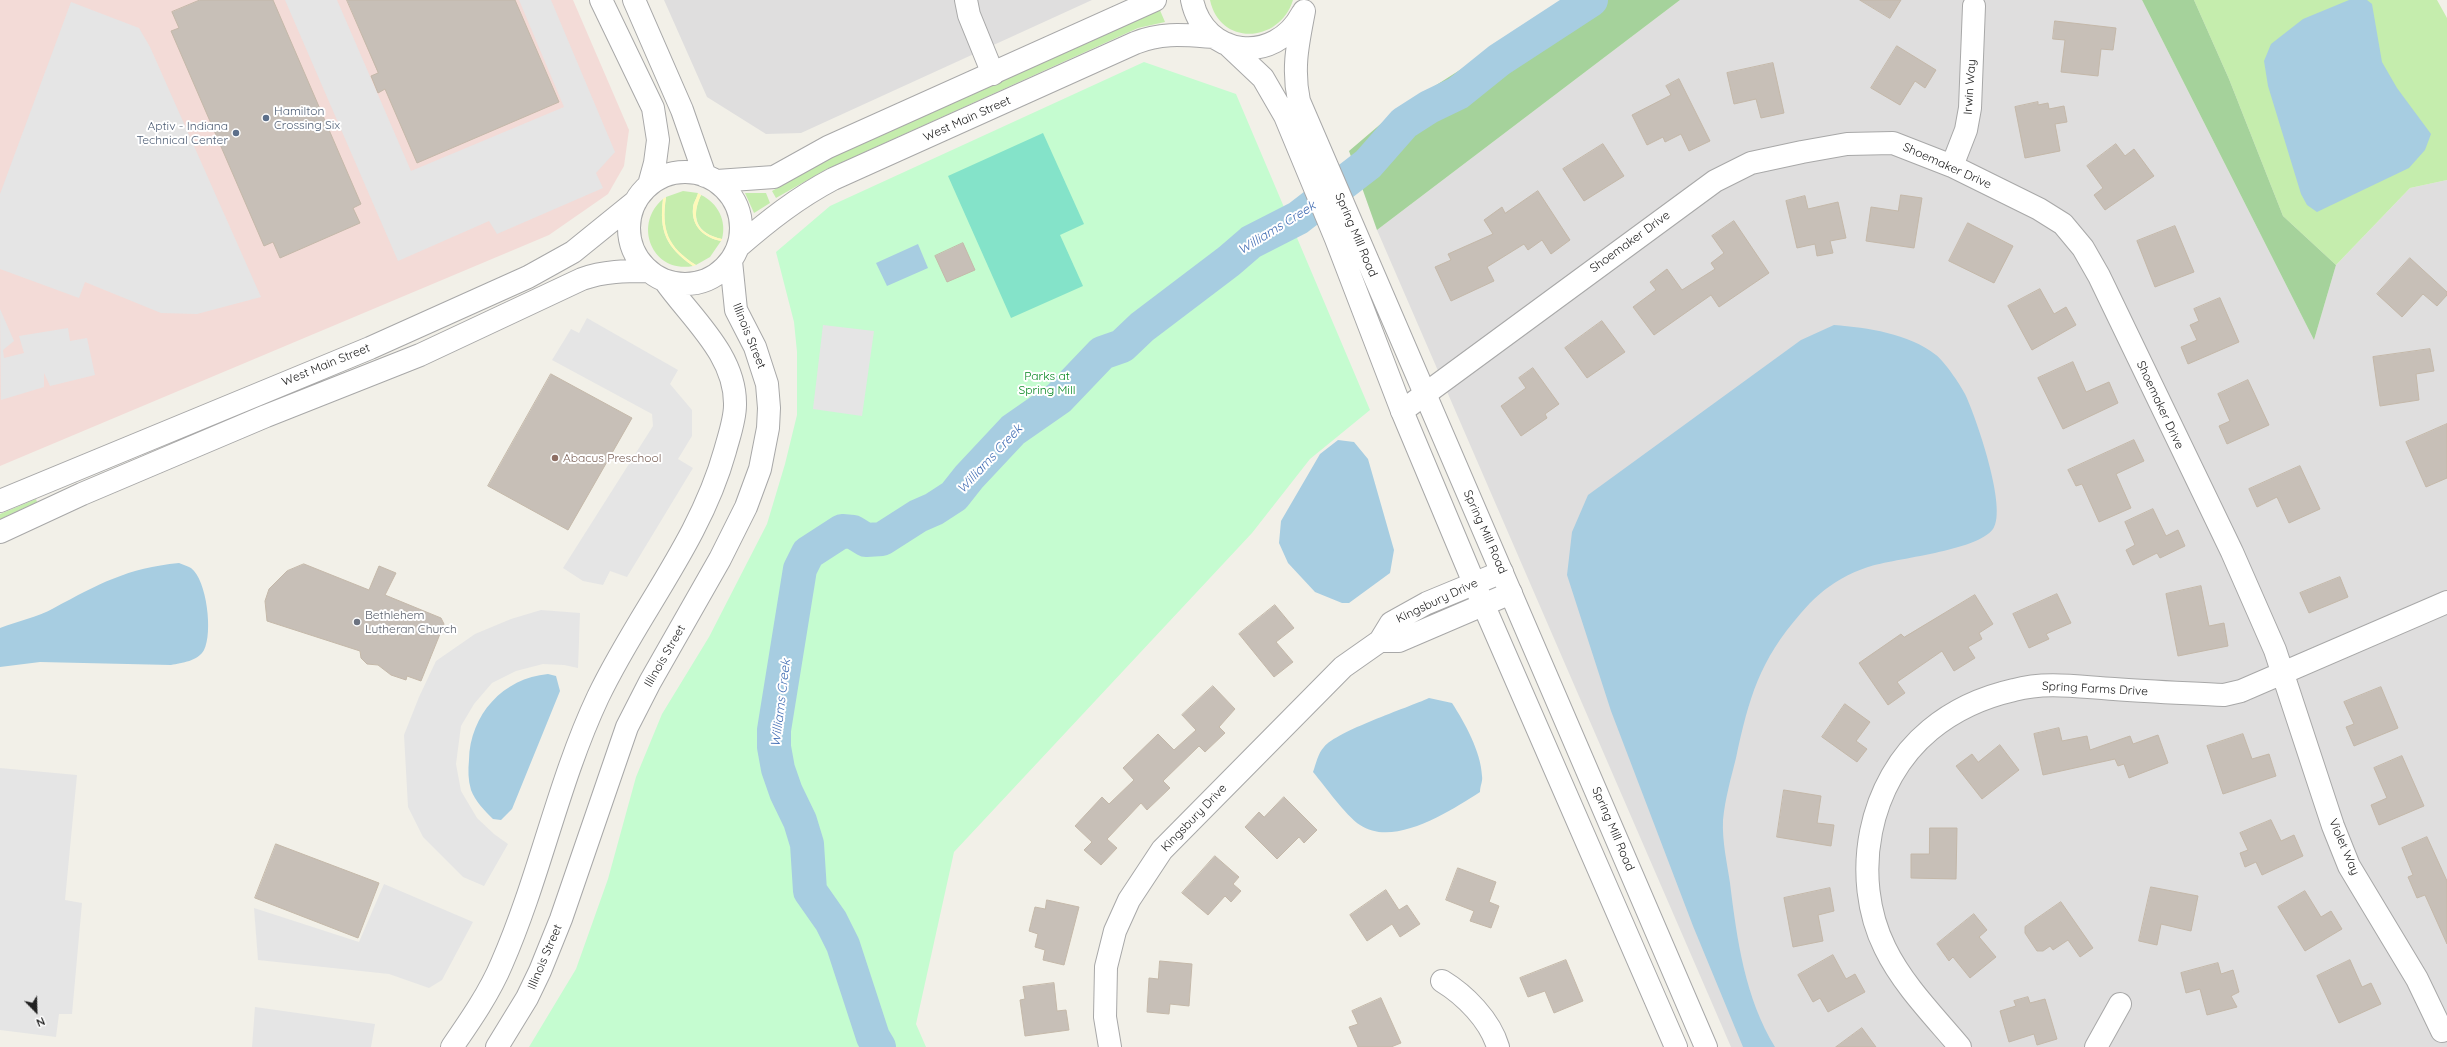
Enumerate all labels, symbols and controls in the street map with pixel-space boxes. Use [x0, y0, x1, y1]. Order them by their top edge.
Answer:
street label: Irwin Way [1961, 59, 1979, 115]
street label: West Main Street [921, 93, 1013, 145]
place label: Hamilton Crossing Six [274, 104, 340, 132]
marker: Hamilton Crossing Six [261, 113, 271, 123]
place label: Aptiv - Indiana Technical Center [136, 119, 228, 147]
marker: Aptiv - Indiana Technical Center [231, 128, 241, 138]
street label: Shoemaker Drive [1900, 140, 1994, 192]
street label: Spring Mill Road [1332, 191, 1380, 279]
water label: Williams Creek [1235, 198, 1319, 258]
street label: Shoemaker Drive [1587, 208, 1673, 276]
street label: Illinois Street [729, 301, 769, 371]
street label: West Main Street [280, 341, 372, 389]
street label: Shoemaker Drive [2133, 359, 2187, 451]
park label: Parks at Spring Mill [1019, 369, 1075, 397]
water label: Williams Creek [954, 421, 1026, 497]
place label: Abacus Preschool [563, 451, 661, 465]
marker: Abacus Preschool [550, 453, 560, 463]
street label: Spring Mill Road [1460, 488, 1510, 576]
street label: Kingsbury Drive [1394, 576, 1480, 626]
place label: Bethlehem Lutheran Church [365, 608, 457, 636]
marker: Bethlehem Lutheran Church [352, 617, 362, 627]
street label: Illinois Street [641, 622, 689, 690]
water label: Williams Creek [768, 658, 794, 748]
street label: Spring Farms Drive [2042, 679, 2148, 699]
street label: Kingsbury Drive [1158, 781, 1230, 855]
street label: Spring Mill Road [1589, 785, 1637, 873]
street label: Violet Way [2326, 817, 2362, 877]
street label: Illinois Street [525, 922, 565, 992]
north arrow [16, 991, 56, 1031]
text: N [34, 1014, 47, 1030]

